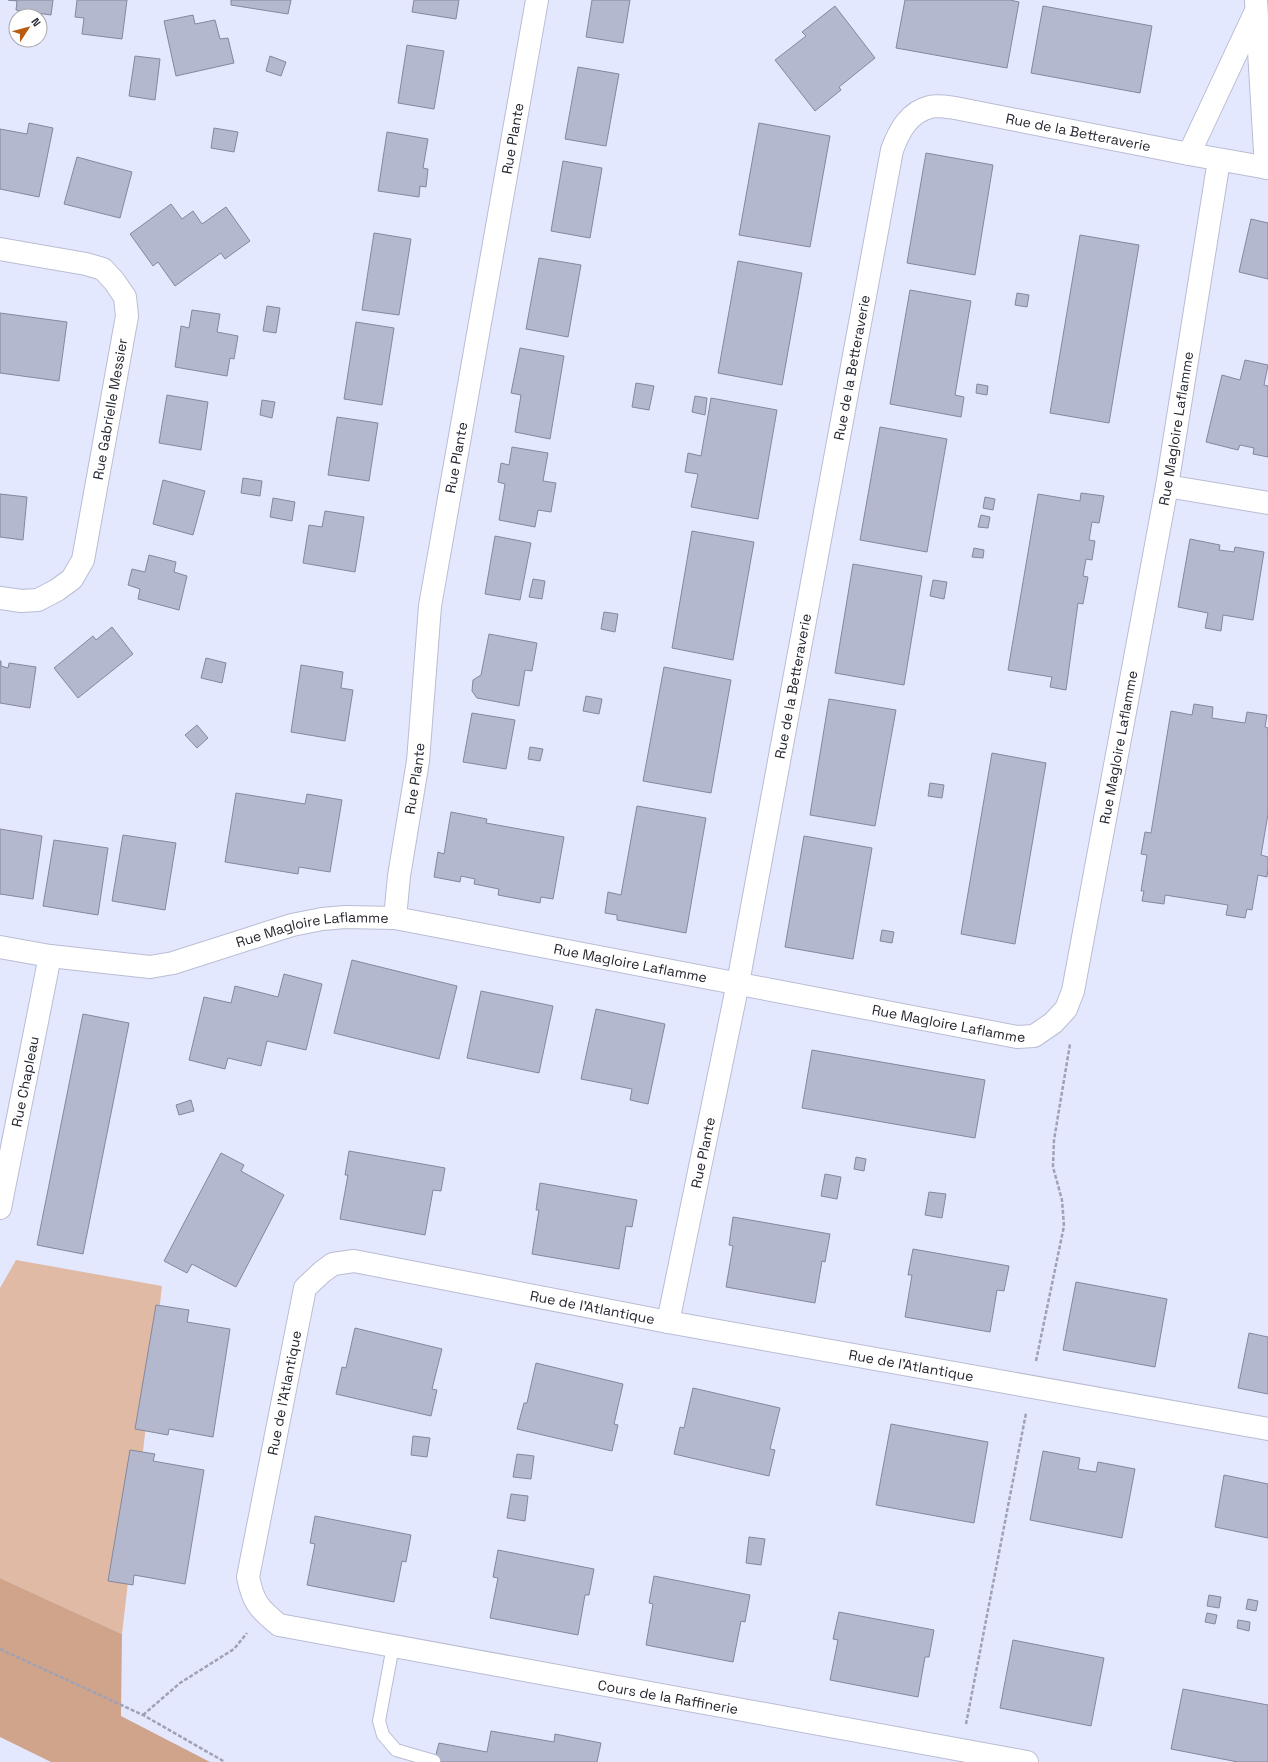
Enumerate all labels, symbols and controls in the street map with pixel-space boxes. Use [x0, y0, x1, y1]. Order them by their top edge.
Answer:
north arrow [8, 8, 48, 48]
text: N [28, 15, 44, 29]
street label: Rue Plante [497, 101, 528, 176]
street label: Rue de la Betteraverie [1004, 109, 1152, 155]
street label: Rue de la Betteraverie [830, 293, 874, 442]
street label: Rue Gabrielle Messier [89, 337, 131, 481]
street label: Rue Magloire Laflamme [1155, 350, 1197, 507]
street label: Rue Plante [441, 420, 471, 495]
street label: Rue de la Betteraverie [771, 612, 815, 760]
street label: Rue Magloire Laflamme [1095, 669, 1141, 826]
street label: Rue Plante [400, 742, 428, 816]
street label: Rue Magloire Laflamme [233, 908, 389, 951]
street label: Rue Magloire Laflamme [552, 940, 709, 987]
street label: Rue Magloire Laflamme [870, 1000, 1026, 1046]
street label: Rue Chapleau [7, 1034, 43, 1128]
street label: Rue Plante [687, 1115, 719, 1190]
street label: Rue de l'Atlantique [529, 1286, 656, 1328]
street label: Rue de l'Atlantique [263, 1329, 305, 1457]
street label: Rue de l'Atlantique [847, 1345, 975, 1385]
street label: Cours de la Raffinerie [596, 1676, 740, 1718]

